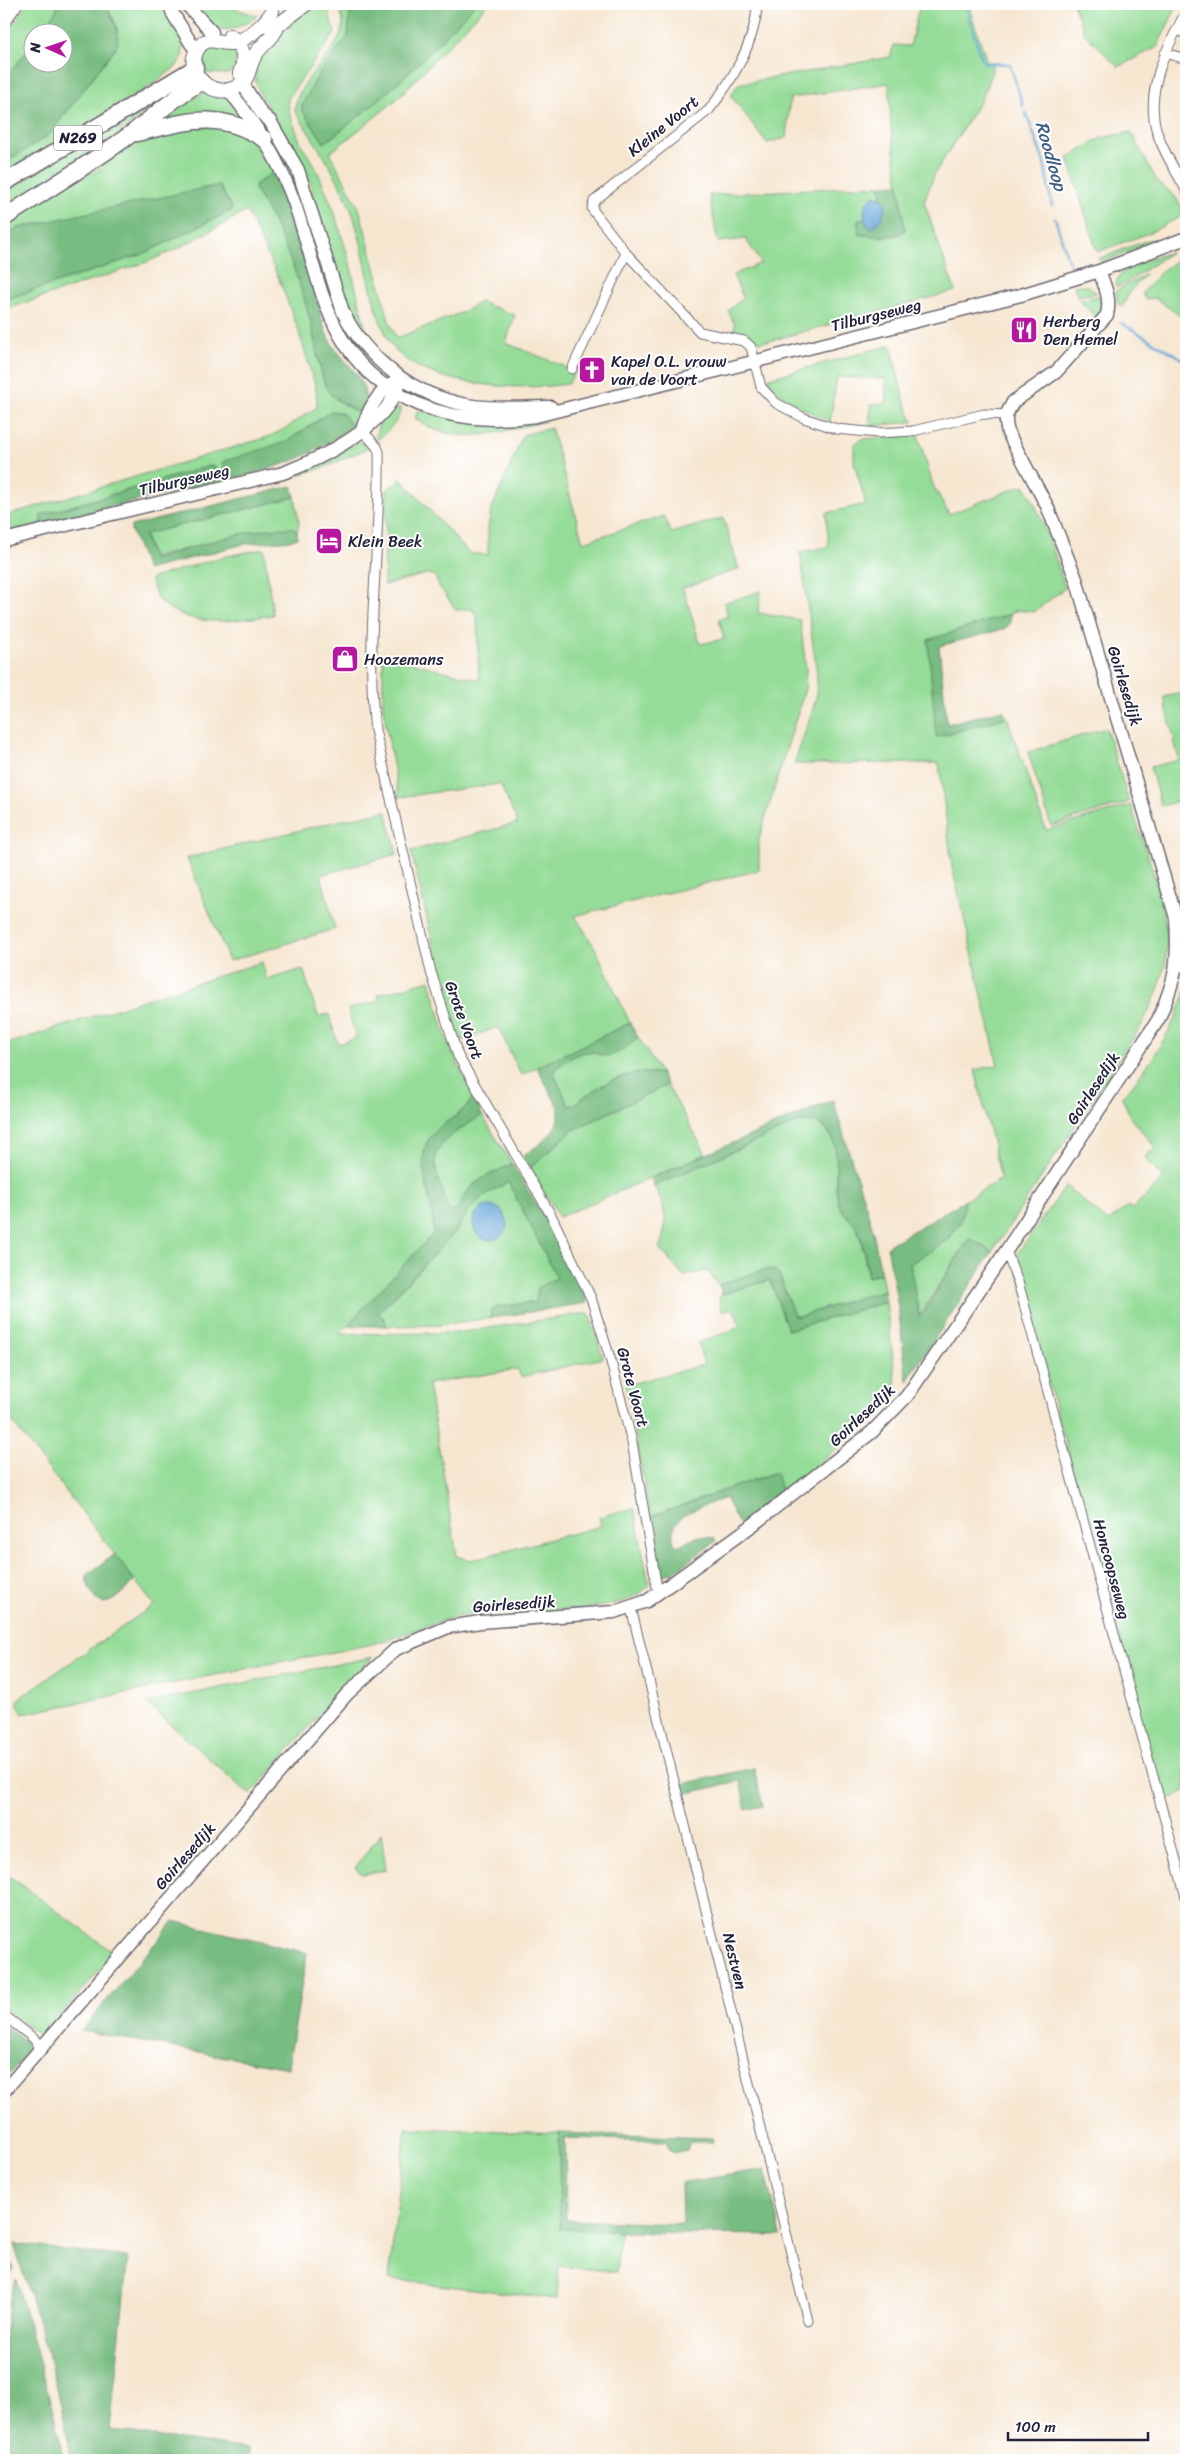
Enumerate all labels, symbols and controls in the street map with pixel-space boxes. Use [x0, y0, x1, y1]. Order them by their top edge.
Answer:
north arrow [22, 22, 72, 72]
text: N [23, 42, 48, 54]
street label: Kleine Voort [621, 88, 705, 164]
water label: Roodloop [1026, 117, 1077, 196]
road number: N269 [54, 126, 102, 150]
street label: Tilburgseweg [828, 290, 924, 340]
place label: Herberg Den Hemel [1043, 307, 1118, 354]
restaurant icon: Herberg Den Hemel [1009, 315, 1039, 345]
place label: Kapel O.L. vrouw van de Voort [611, 347, 727, 394]
church icon: Kapel O.L. vrouw van de Voort [577, 355, 607, 385]
street label: Tilburgseweg [136, 456, 232, 504]
hotel icon: Klein Beek [314, 526, 344, 556]
place label: Klein Beek [348, 527, 422, 556]
street label: Goirlesedijk [1099, 642, 1151, 730]
shop icon: Hoozemans [330, 644, 360, 674]
place label: Hoozemans [364, 645, 444, 674]
street label: Grote Voort [436, 977, 492, 1063]
street label: Goirlesedijk [1058, 1045, 1128, 1131]
street label: Grote Voort [608, 1344, 658, 1430]
street label: Goirlesedijk [822, 1376, 902, 1454]
street label: Honcoopseweg [1085, 1515, 1139, 1623]
street label: Goirlesedijk [472, 1587, 556, 1621]
street label: Goirlesedijk [147, 1815, 223, 1897]
street label: Nestven [714, 1929, 756, 1993]
scale bar [1008, 2409, 1148, 2441]
text: 100 m [1015, 2414, 1056, 2440]

